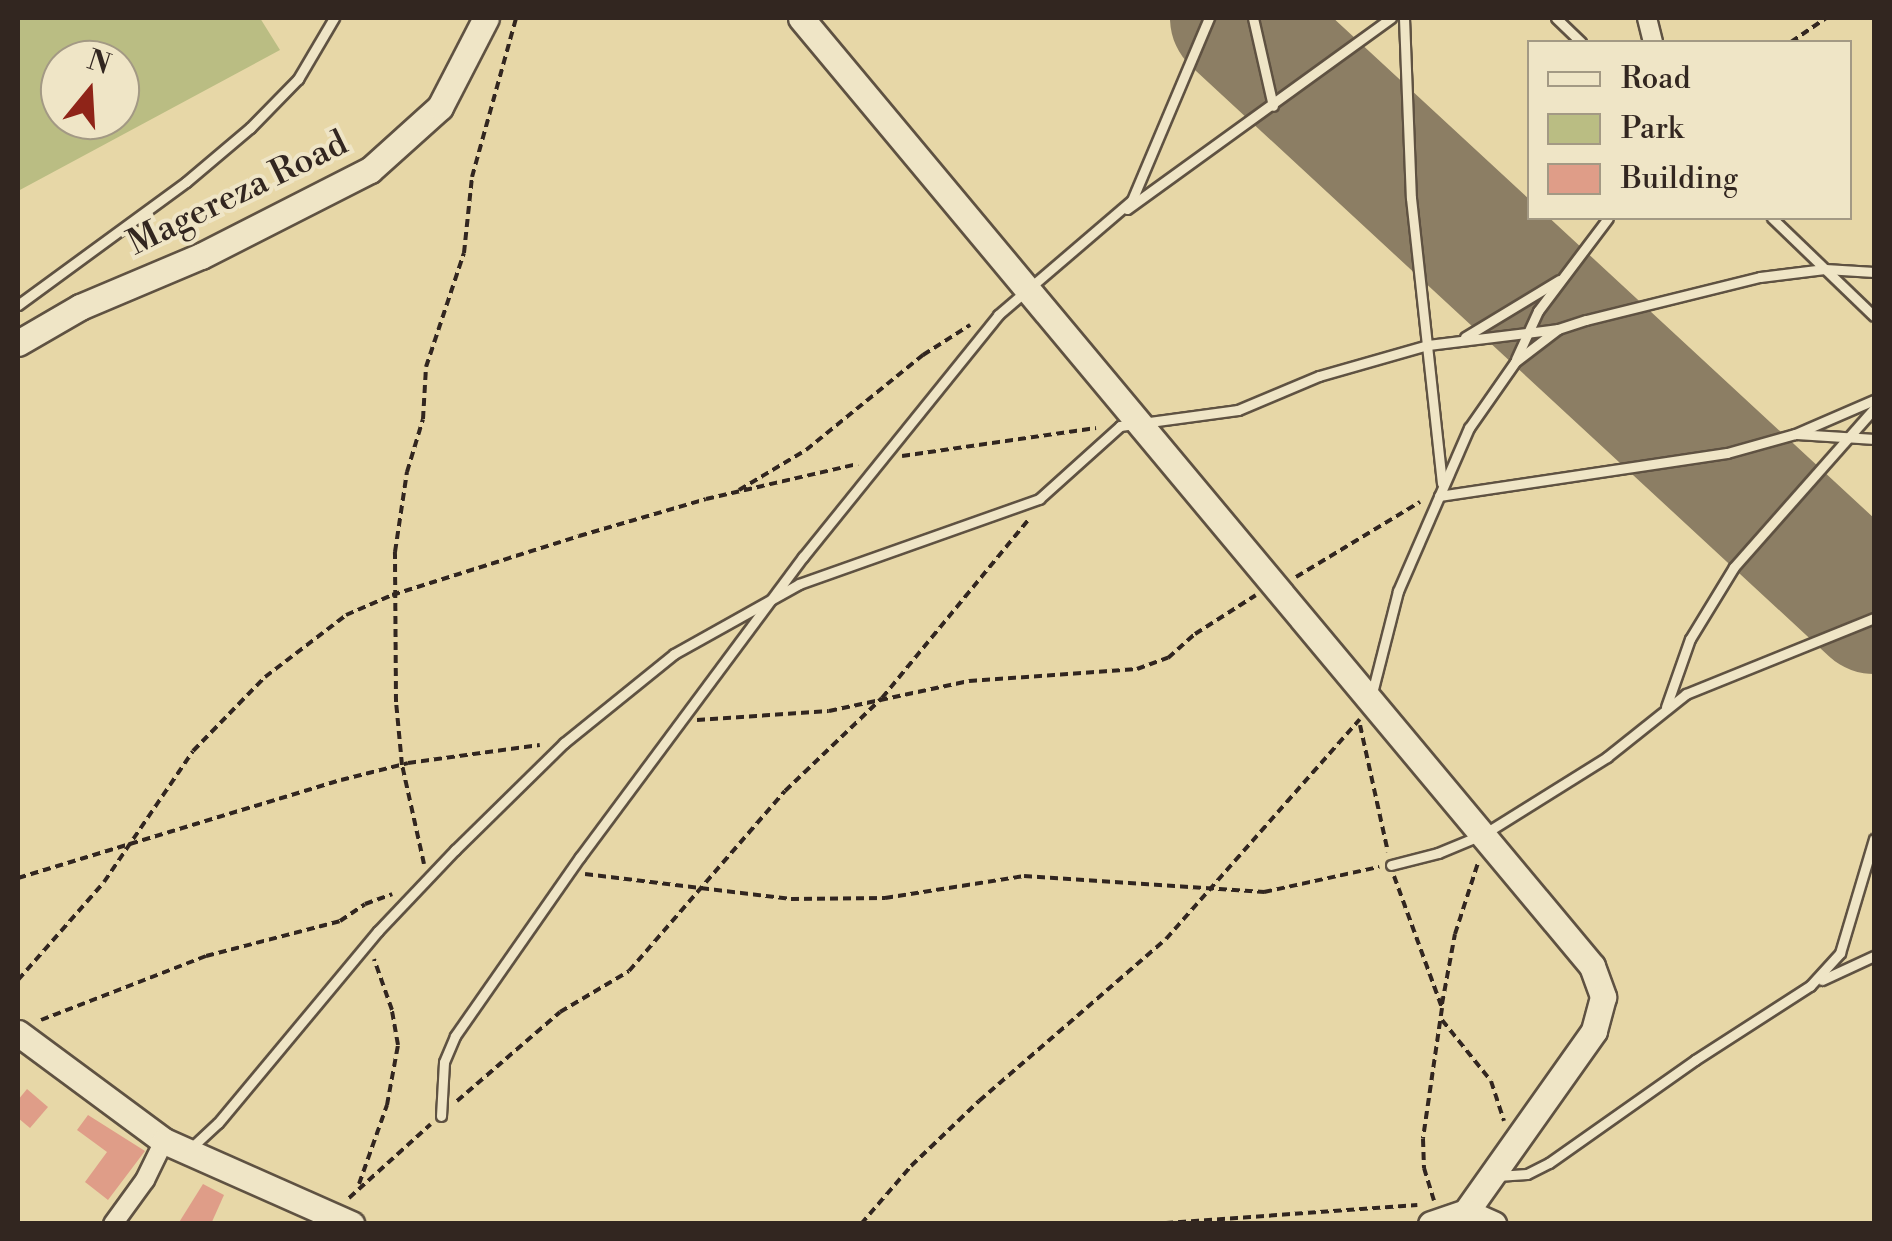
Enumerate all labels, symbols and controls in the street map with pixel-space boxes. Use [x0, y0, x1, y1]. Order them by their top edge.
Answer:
north arrow [40, 40, 140, 140]
legend [1527, 40, 1852, 220]
text: N [83, 43, 115, 83]
text: Road [1621, 60, 1691, 98]
text: Park [1621, 110, 1683, 148]
street label: Magereza Road [121, 123, 355, 265]
text: Building [1621, 160, 1738, 198]

